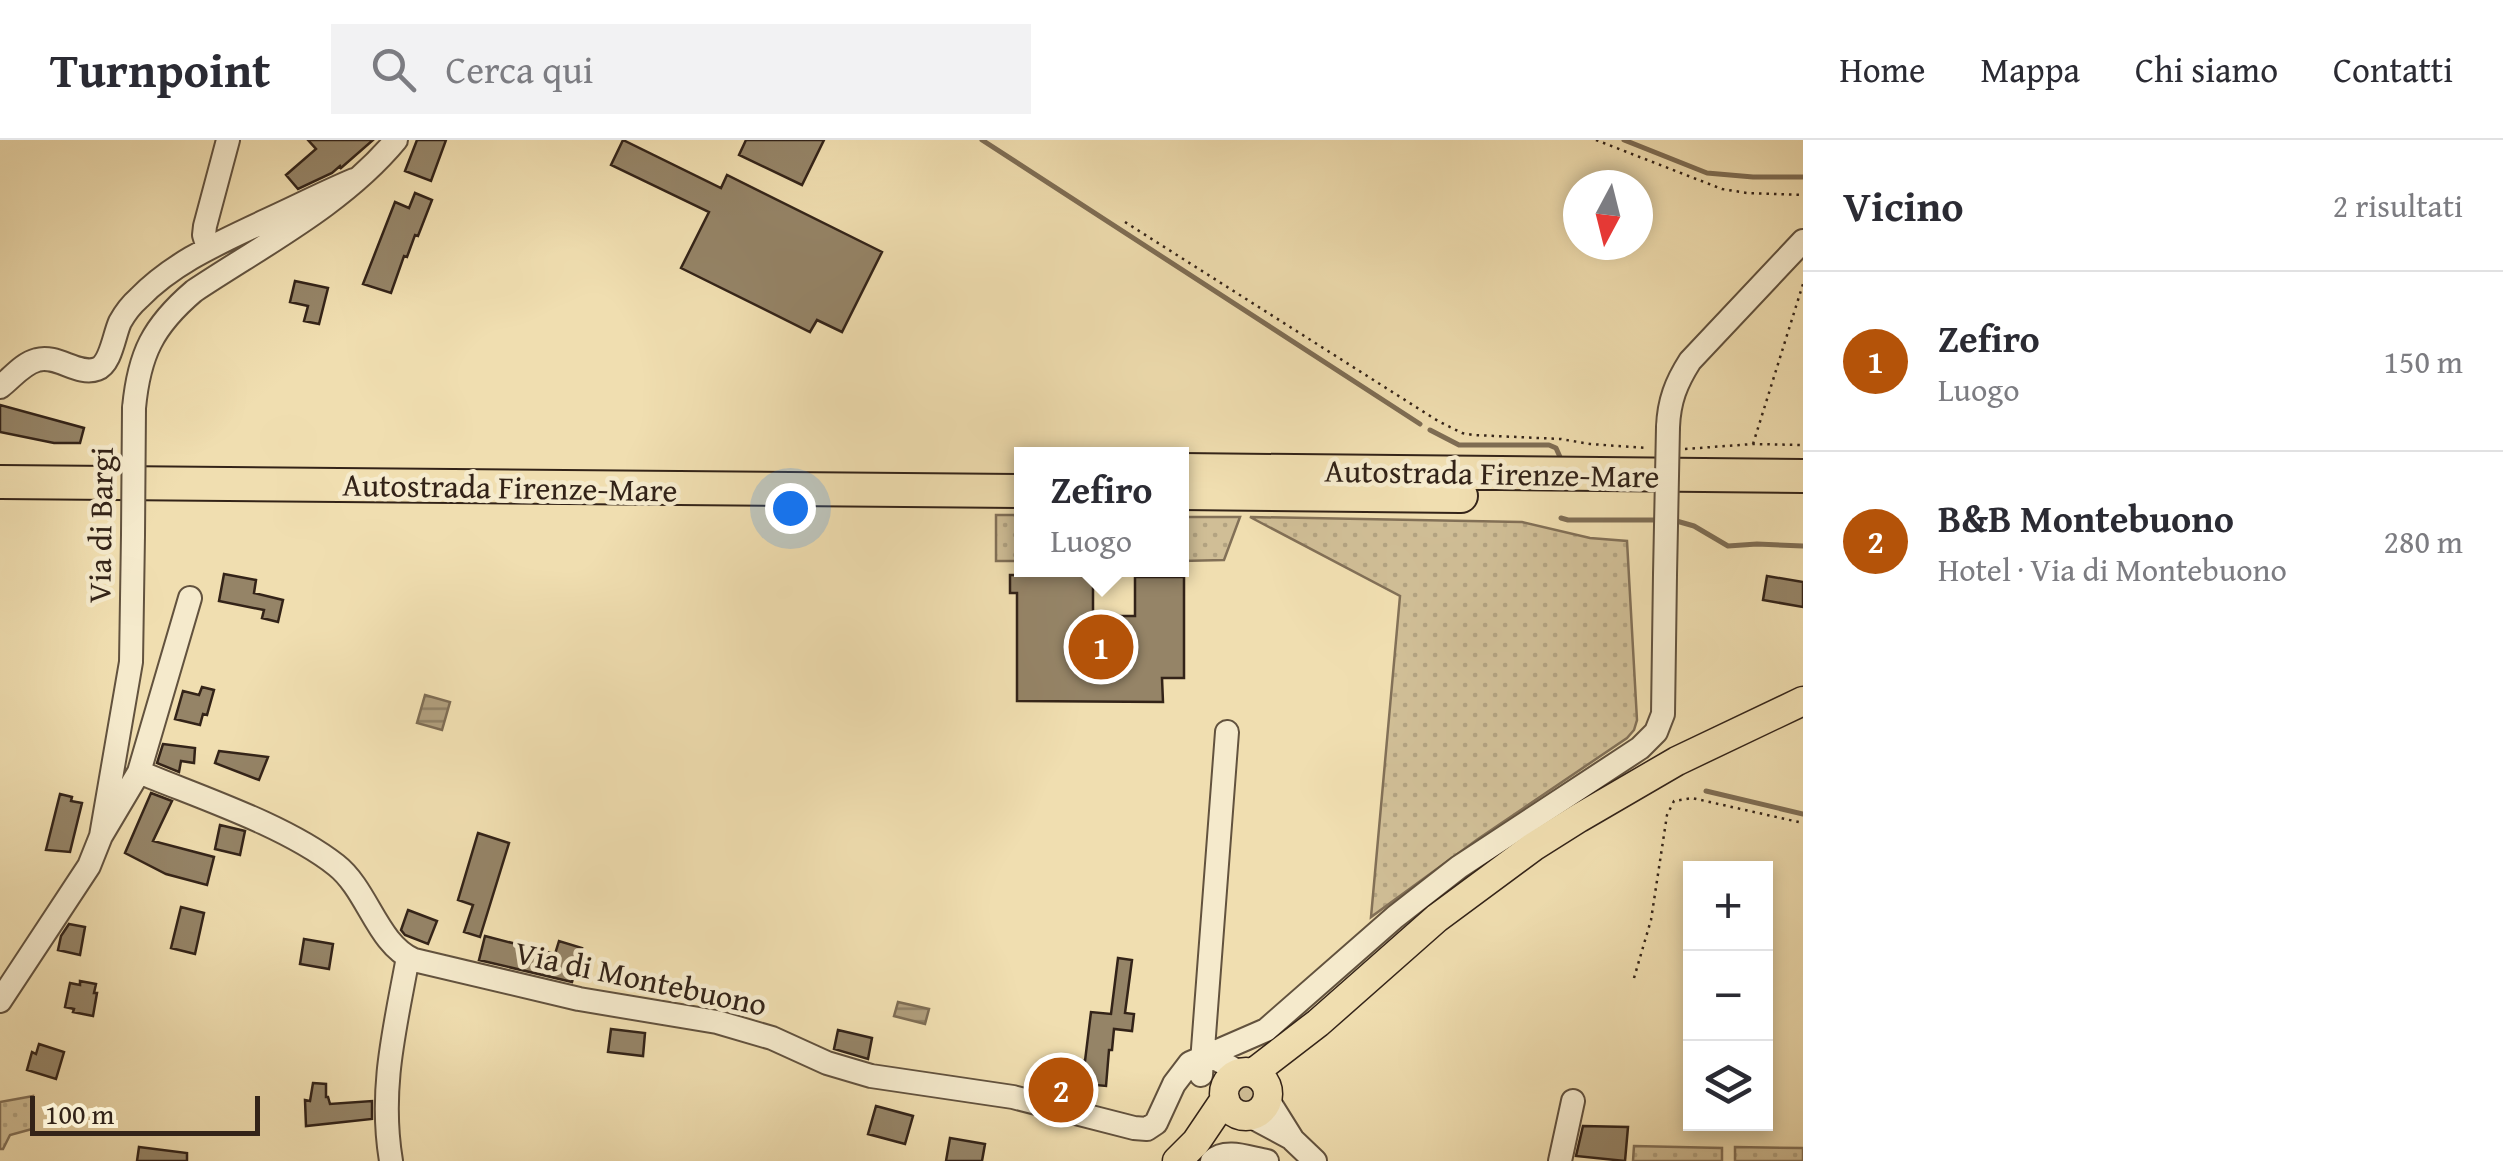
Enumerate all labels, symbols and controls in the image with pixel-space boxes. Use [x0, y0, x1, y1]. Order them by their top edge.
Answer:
search box [331, 24, 1031, 114]
text: Turnpoint [50, 34, 271, 105]
text: Cerca qui [446, 41, 594, 97]
icon: search [366, 42, 421, 97]
text: Home [1839, 44, 1926, 95]
text: Mappa [1981, 44, 2080, 95]
text: Chi siamo [2135, 44, 2278, 95]
text: Contatti [2333, 44, 2453, 95]
north arrow [1563, 170, 1653, 260]
text: Vicino [1843, 175, 1964, 236]
text: 2 risultati [2333, 182, 2463, 229]
text: Zefiro [1938, 310, 2040, 366]
text: 1 [1867, 338, 1884, 385]
text: 150 m [2384, 338, 2463, 385]
text: Luogo [1938, 366, 2019, 413]
street label: Via di Bargi [75, 446, 125, 604]
popup [1014, 447, 1189, 577]
street label: Autostrada Firenze-Mare [1324, 447, 1660, 499]
street label: Autostrada Firenze-Mare [342, 461, 678, 513]
text: Zefiro [1051, 461, 1152, 517]
your location [765, 483, 816, 534]
text: B&B Montebuono [1938, 490, 2234, 546]
text: Luogo [1051, 517, 1132, 564]
text: 2 [1867, 518, 1884, 565]
text: 280 m [2384, 518, 2463, 565]
text: Hotel · Via di Montebuono [1938, 546, 2287, 593]
pin: 1 [1068, 610, 1134, 684]
map controls [1683, 861, 1773, 1131]
button: + [1683, 861, 1773, 951]
street label: Via di Montebuono [511, 928, 771, 1028]
button: − [1683, 951, 1773, 1041]
button: layers [1683, 1041, 1773, 1131]
pin: 2 [1028, 1052, 1094, 1128]
scale bar [30, 1091, 260, 1136]
text: 100 m [45, 1093, 114, 1134]

